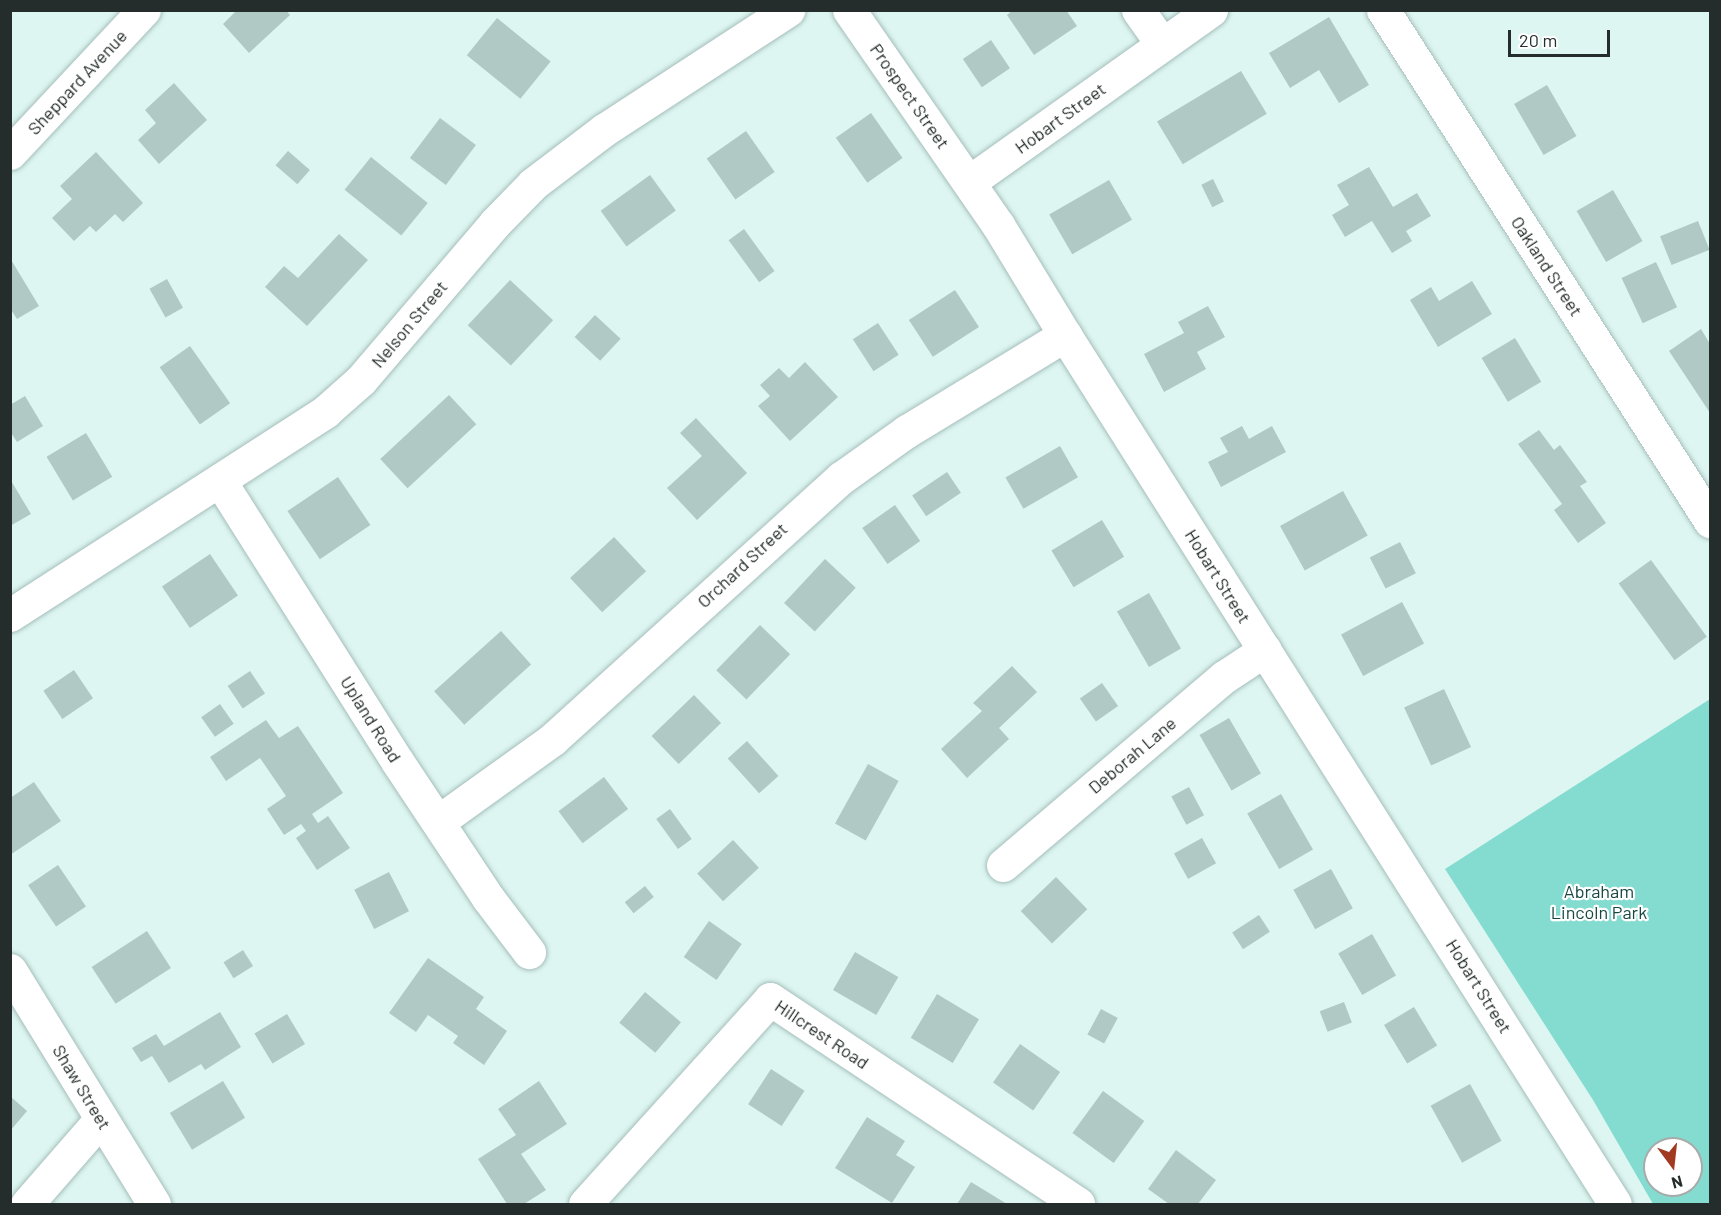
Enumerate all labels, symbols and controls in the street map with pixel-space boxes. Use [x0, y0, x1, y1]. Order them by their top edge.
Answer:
scale bar [1511, 18, 1613, 56]
street label: Sheppard Avenue [23, 25, 131, 139]
text: 20 m [1519, 29, 1557, 51]
street label: Prospect Street [866, 39, 954, 153]
street label: Hobart Street [1010, 78, 1110, 158]
street label: Oakland Street [1507, 212, 1587, 320]
street label: Nelson Street [366, 276, 452, 372]
street label: Orchard Street [693, 518, 791, 612]
street label: Hobart Street [1181, 525, 1255, 627]
street label: Upland Road [336, 672, 406, 766]
street label: Deborah Lane [1084, 712, 1180, 798]
park label: Abraham Lincoln Park [1551, 881, 1647, 924]
street label: Hobart Street [1442, 935, 1516, 1037]
street label: Hillcrest Road [771, 995, 873, 1073]
street label: Shaw Street [48, 1041, 116, 1133]
north arrow [1643, 1137, 1703, 1197]
text: N [1670, 1172, 1685, 1193]

